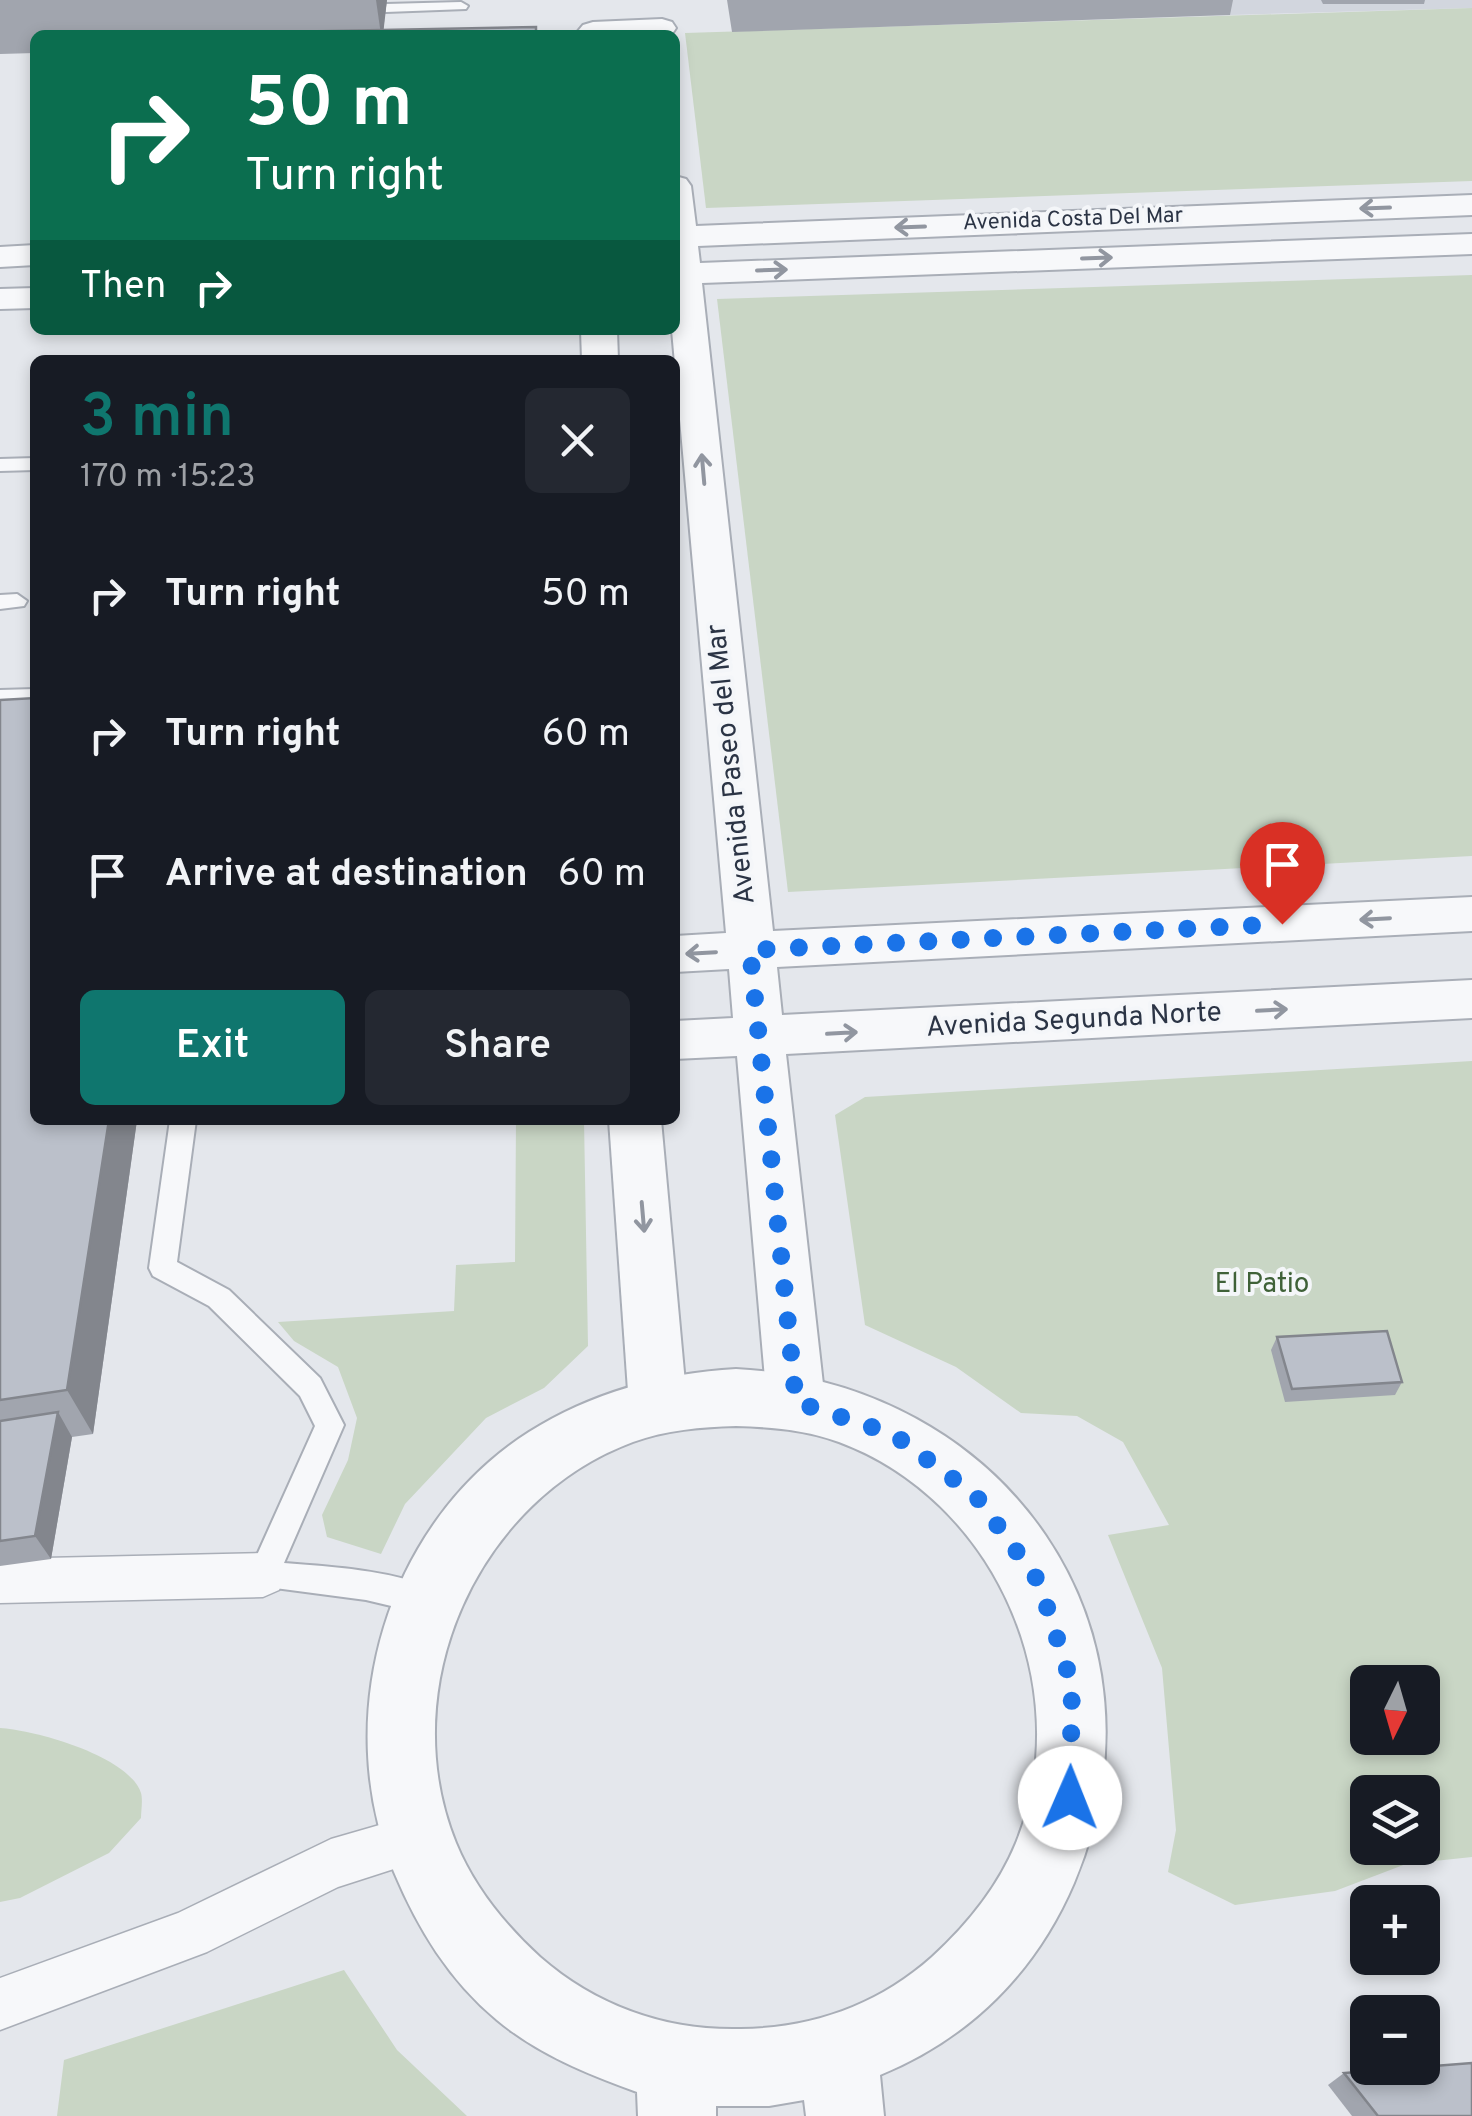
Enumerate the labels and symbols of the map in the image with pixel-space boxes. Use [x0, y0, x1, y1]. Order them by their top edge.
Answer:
one-way arrow [1359, 199, 1391, 218]
street label: Avenida Costa Del Mar [962, 203, 1184, 237]
one-way arrow [894, 218, 926, 237]
one-way arrow [1081, 248, 1113, 267]
one-way arrow [756, 261, 788, 280]
one-way arrow [694, 454, 713, 486]
street label: Avenida Paseo del Mar [699, 622, 765, 906]
pin [1240, 822, 1325, 925]
one-way arrow [1359, 910, 1391, 929]
one-way arrow [685, 944, 717, 963]
street label: Avenida Segunda Norte [925, 995, 1223, 1047]
one-way arrow [1255, 1000, 1287, 1019]
one-way arrow [826, 1023, 858, 1042]
one-way arrow [634, 1201, 653, 1233]
park label: El Patio [1215, 1267, 1309, 1303]
north arrow [1350, 1665, 1440, 1755]
position arrow [1018, 1746, 1122, 1850]

